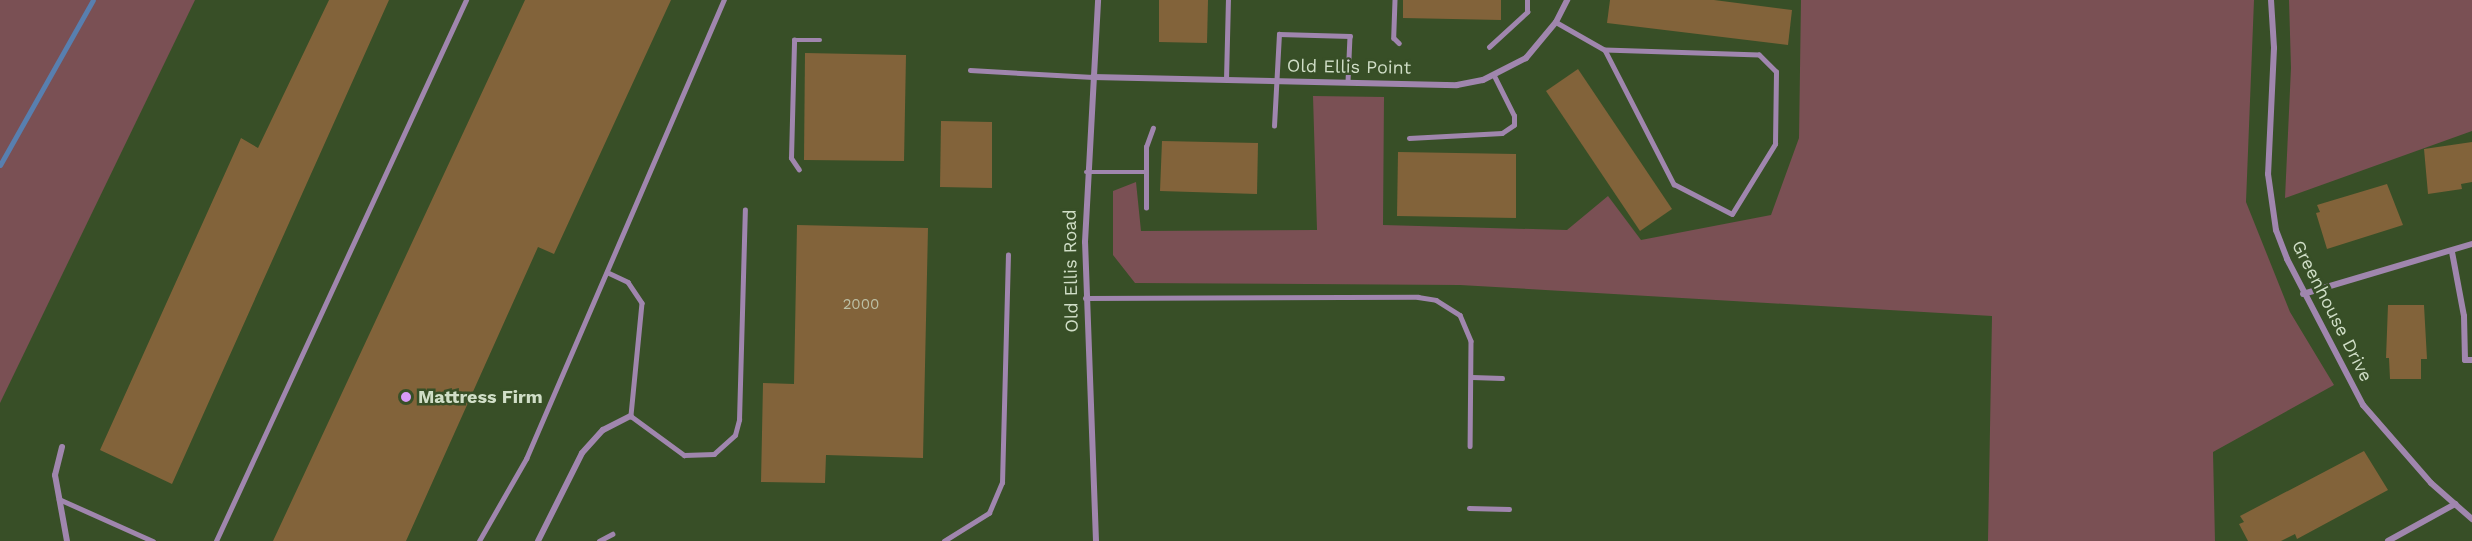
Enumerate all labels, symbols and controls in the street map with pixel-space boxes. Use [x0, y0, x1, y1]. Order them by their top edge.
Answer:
street label: Old Ellis Point [1287, 55, 1411, 79]
street label: Old Ellis Road [1059, 209, 1083, 333]
street label: Greenhouse Drive [2287, 237, 2377, 385]
house number: 2000 [843, 296, 879, 314]
place label: Mattress Firm [418, 386, 543, 408]
marker: Mattress Firm [399, 390, 413, 404]

